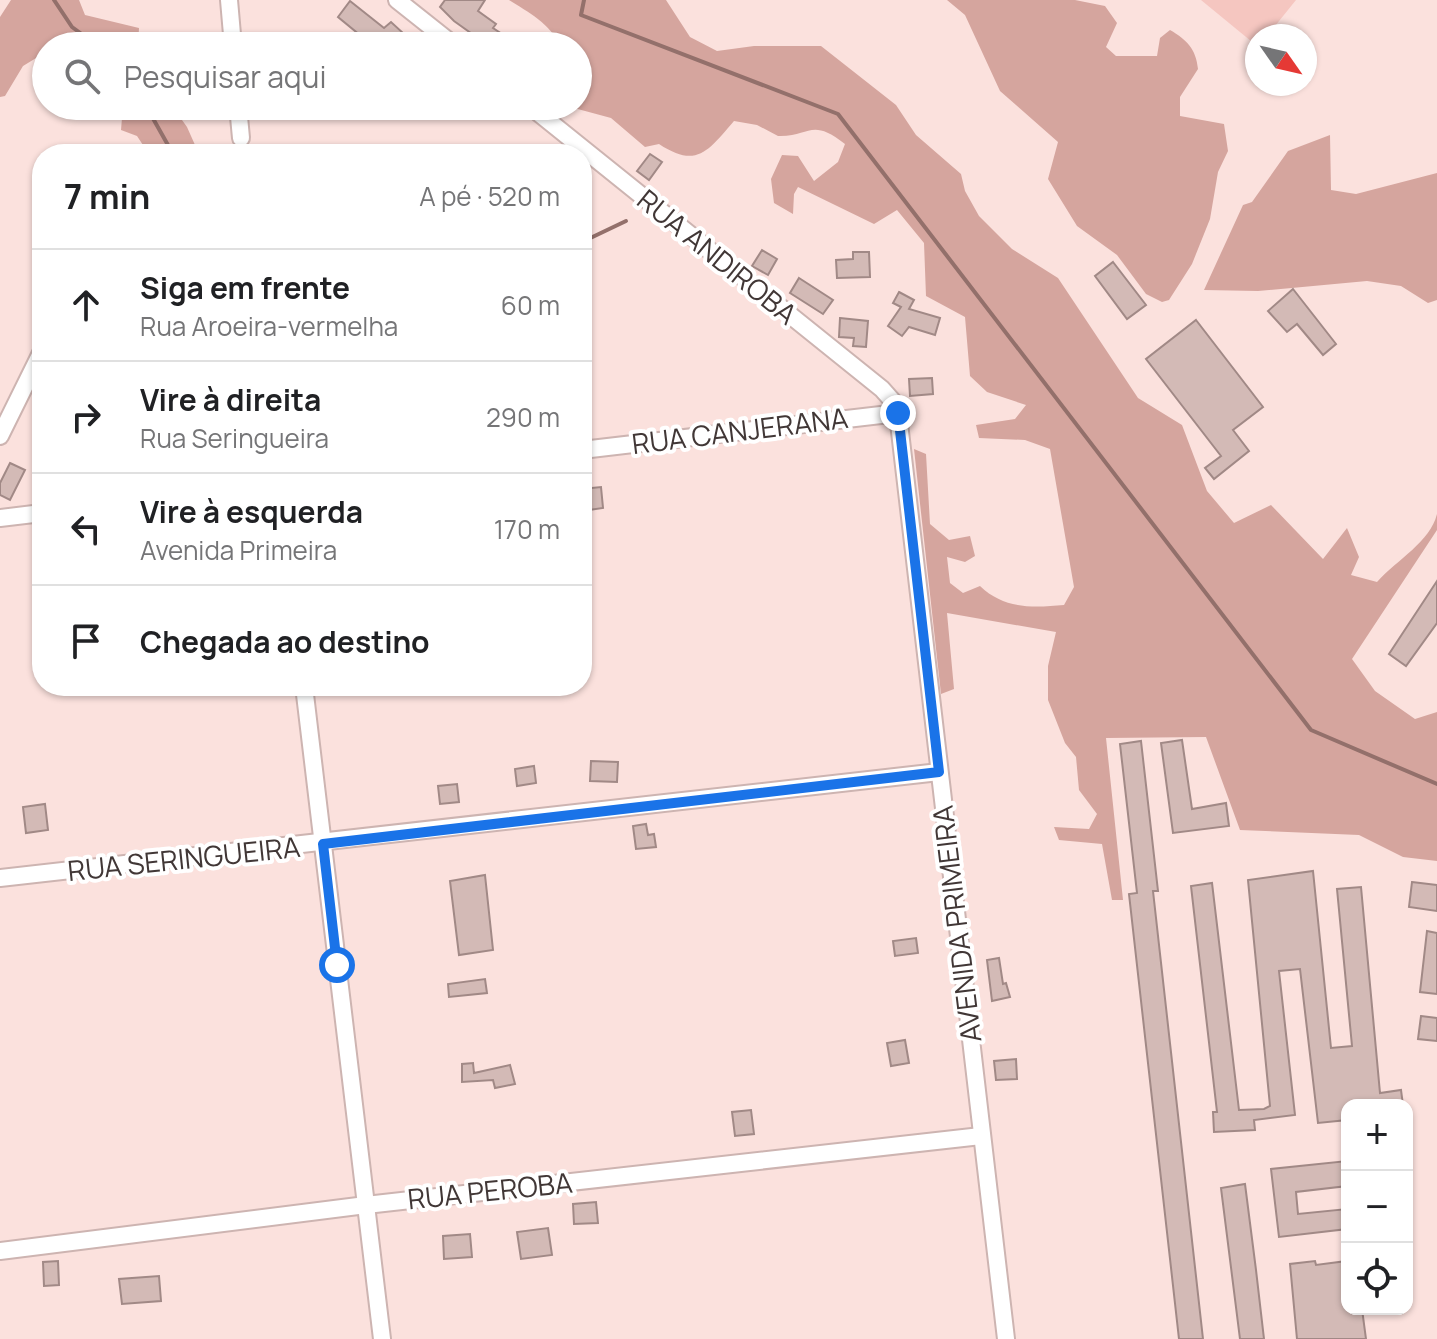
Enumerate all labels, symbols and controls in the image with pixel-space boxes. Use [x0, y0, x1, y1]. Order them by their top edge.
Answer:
north arrow [1245, 24, 1317, 96]
search box [32, 32, 592, 120]
icon: search [60, 54, 104, 98]
text: Pesquisar aqui [124, 56, 326, 97]
text: 7 min [64, 173, 150, 219]
text: A pé · 520 m [419, 178, 560, 214]
street label: RUA ANDIROBA [630, 180, 806, 332]
text: Siga em frente [140, 267, 350, 308]
icon: ahead [64, 283, 108, 327]
text: 60 m [501, 287, 560, 323]
text: Rua Aroeira-vermelha [140, 308, 398, 344]
text: Vire à direita [140, 379, 321, 420]
icon: right [64, 395, 108, 439]
route end [880, 395, 916, 431]
street label: RUA CANJERANA [630, 398, 850, 462]
text: 290 m [486, 399, 560, 435]
text: Rua Seringueira [140, 420, 329, 456]
text: Vire à esquerda [140, 491, 363, 532]
icon: left [64, 507, 108, 551]
text: 170 m [494, 511, 560, 547]
text: Avenida Primeira [140, 532, 337, 568]
icon: arrive [64, 619, 108, 663]
text: Chegada ao destino [140, 621, 430, 662]
street label: AVENIDA PRIMEIRA [923, 803, 989, 1045]
street label: RUA SERINGUEIRA [66, 827, 302, 889]
route start [319, 947, 355, 983]
map controls [1341, 1099, 1413, 1315]
button: + [1341, 1099, 1413, 1171]
street label: RUA PEROBA [406, 1162, 574, 1218]
button: − [1341, 1171, 1413, 1243]
button: locate [1341, 1243, 1413, 1315]

